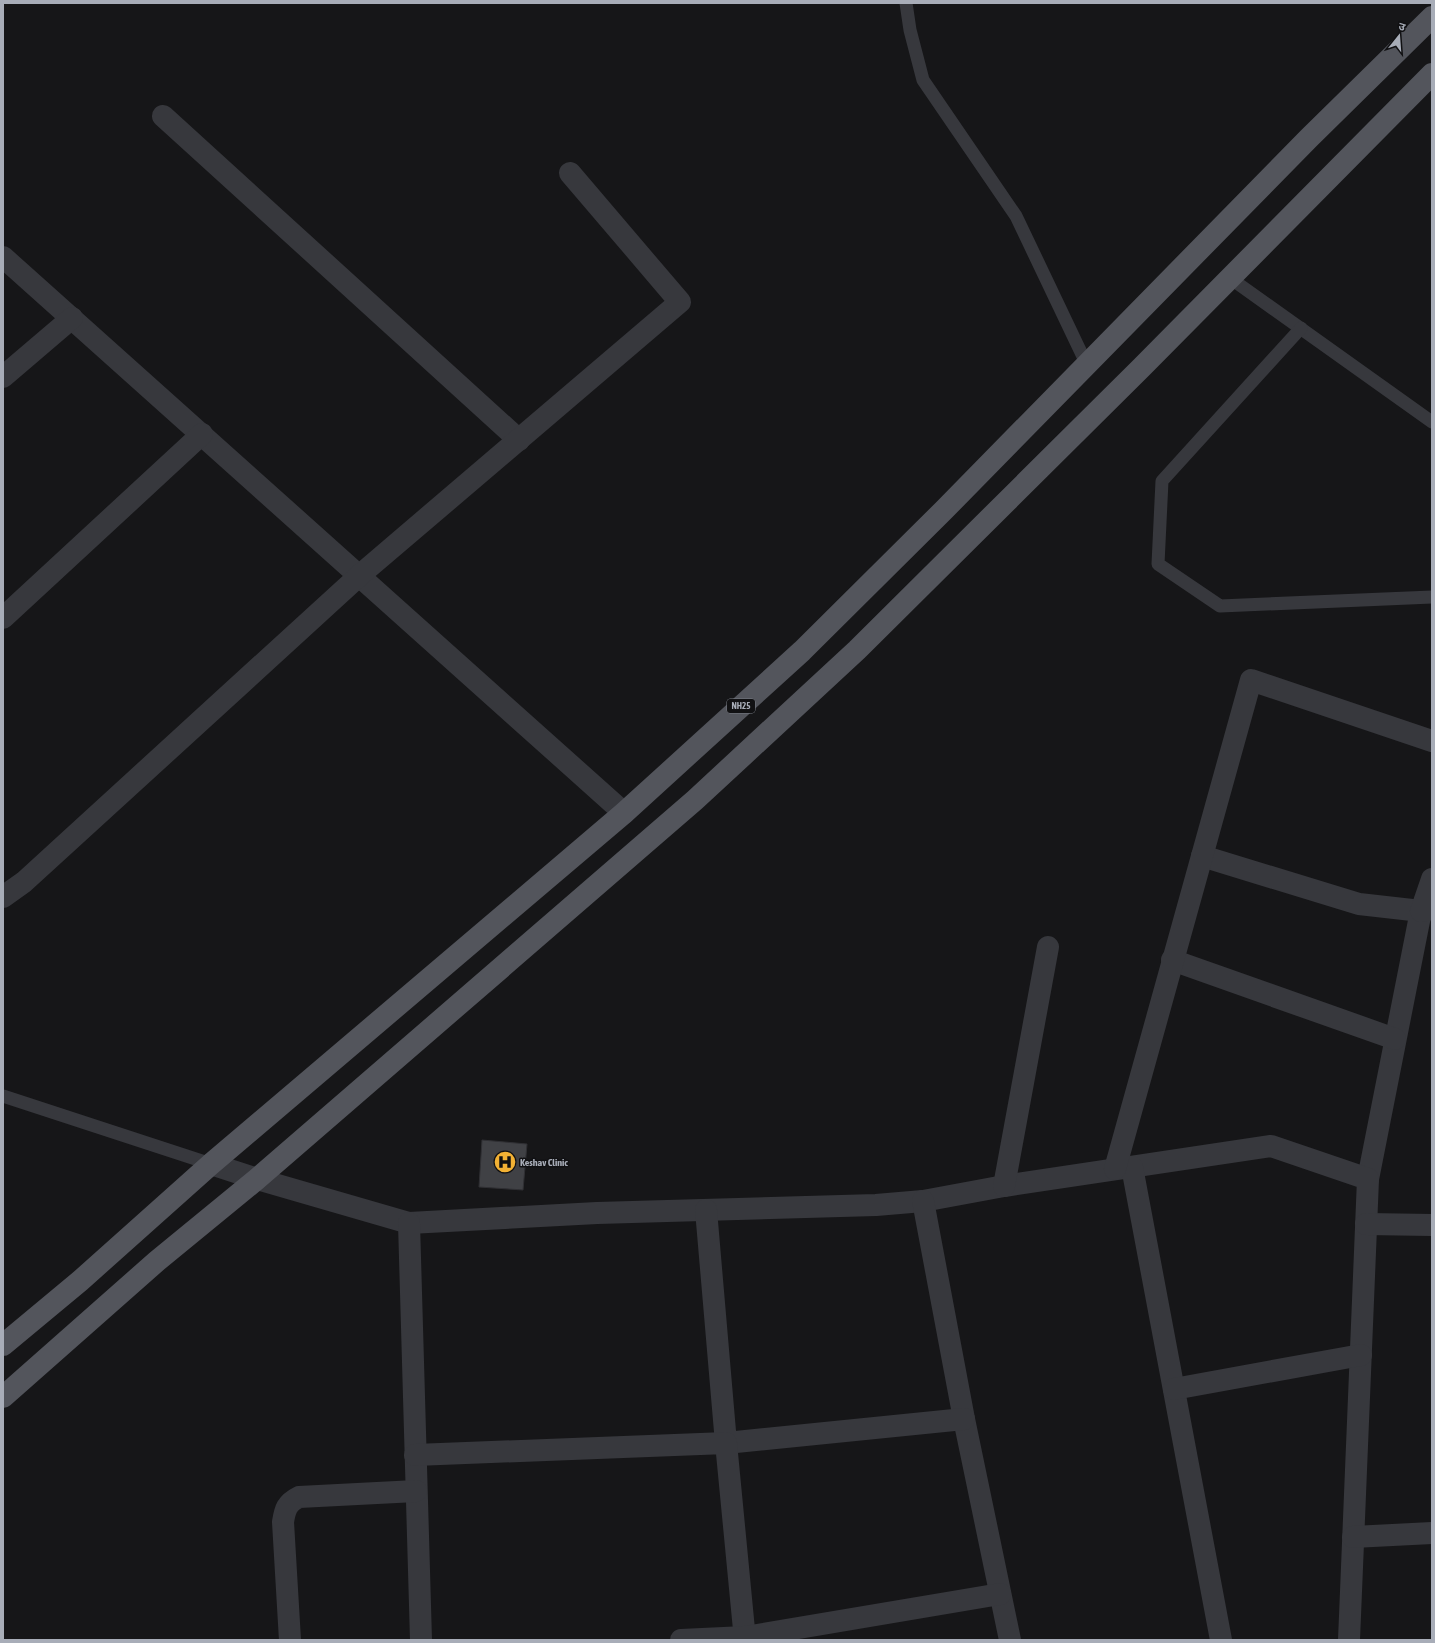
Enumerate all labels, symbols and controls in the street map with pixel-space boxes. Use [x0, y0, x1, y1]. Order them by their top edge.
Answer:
north arrow [1379, 16, 1419, 56]
text: उ [1397, 20, 1407, 33]
road number: NH25 [727, 699, 755, 713]
hospital icon: Keshav Clinic [492, 1149, 518, 1175]
place label: Keshav Clinic [520, 1157, 568, 1168]

